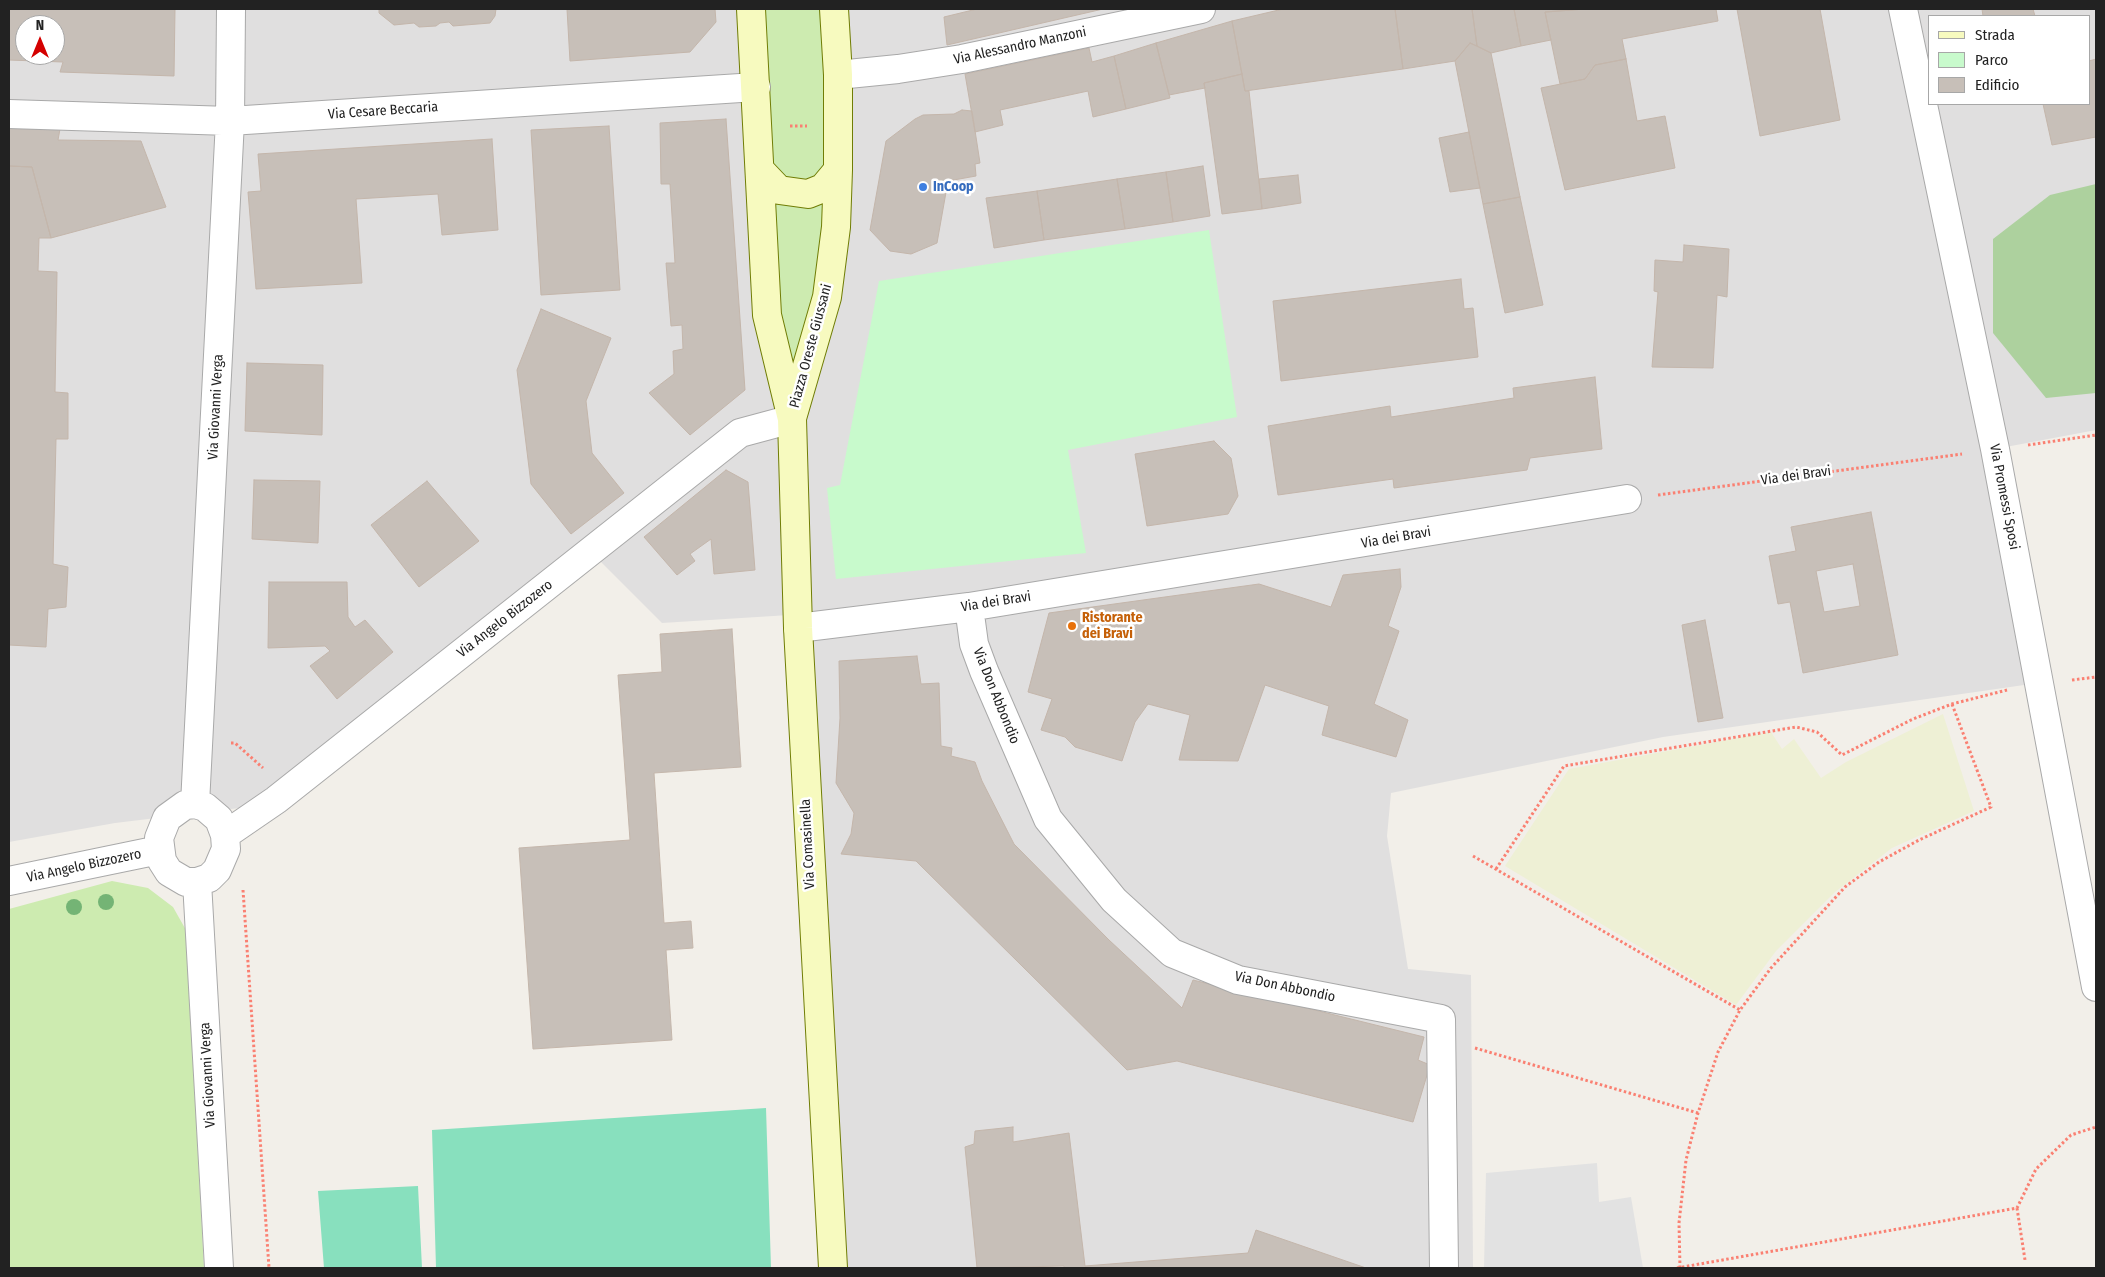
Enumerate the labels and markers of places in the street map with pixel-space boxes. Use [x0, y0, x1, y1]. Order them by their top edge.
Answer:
place label: InCoop [933, 179, 974, 195]
marker: InCoop [917, 181, 929, 193]
place label: Ristorante dei Bravi [1082, 610, 1143, 642]
marker: Ristorante dei Bravi [1066, 620, 1078, 632]

